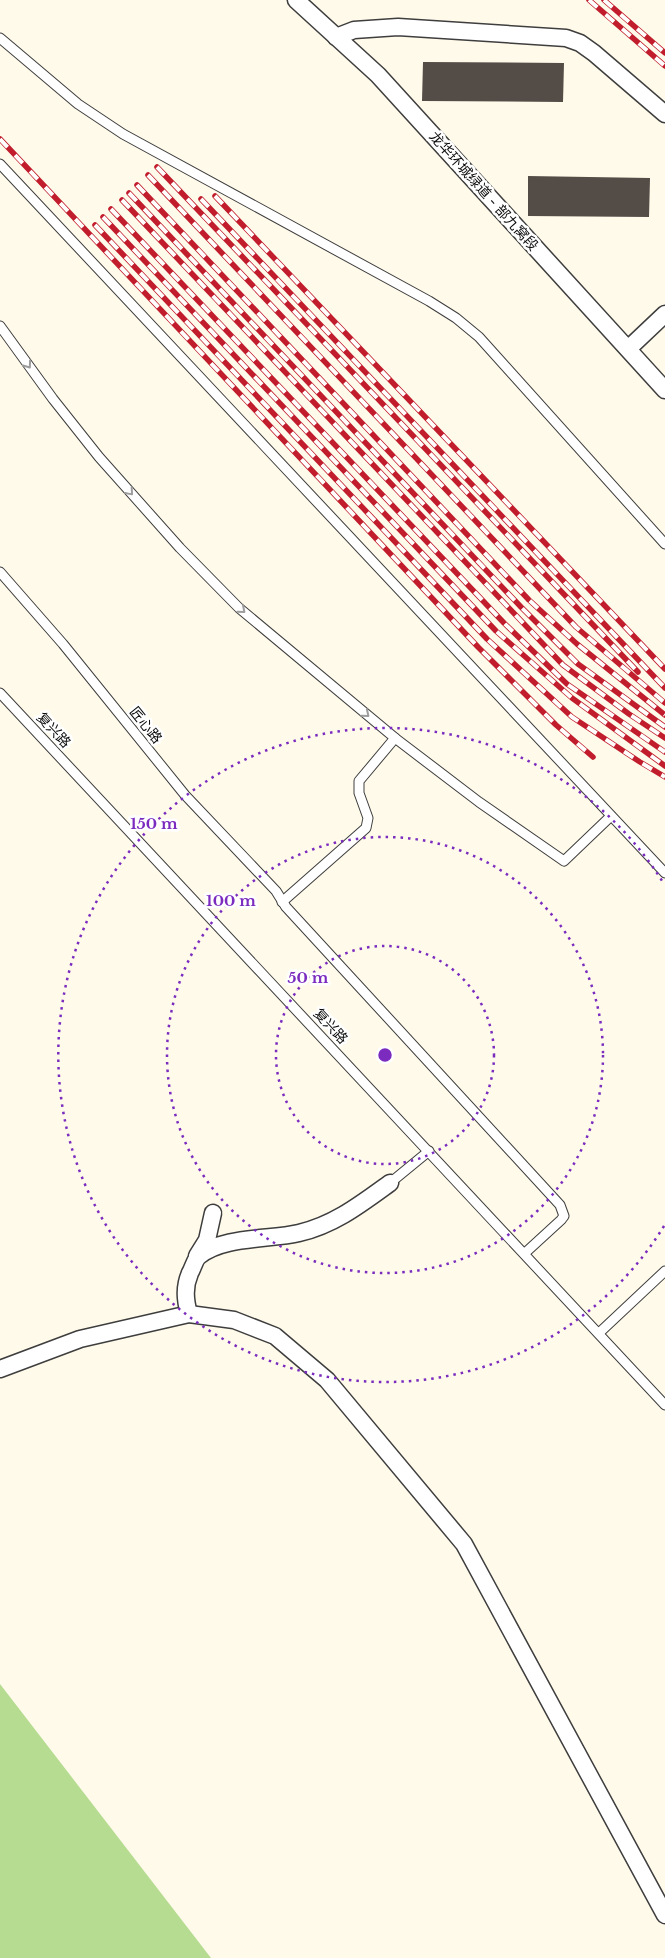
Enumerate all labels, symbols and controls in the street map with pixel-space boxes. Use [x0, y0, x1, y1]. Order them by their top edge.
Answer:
street label: 龙华环城绿道 - 部九窝段 [426, 128, 542, 254]
one-way arrow [22, 359, 31, 369]
one-way arrow [125, 486, 134, 495]
one-way arrow [236, 604, 245, 612]
street label: 匠心路 [126, 703, 166, 747]
street label: 复兴路 [33, 709, 75, 751]
one-way arrow [361, 709, 370, 718]
text: 150 m [130, 814, 178, 833]
text: 100 m [206, 891, 256, 910]
text: 50 m [288, 968, 329, 987]
street label: 复兴路 [310, 1005, 352, 1047]
centre of rings [376, 1046, 394, 1064]

